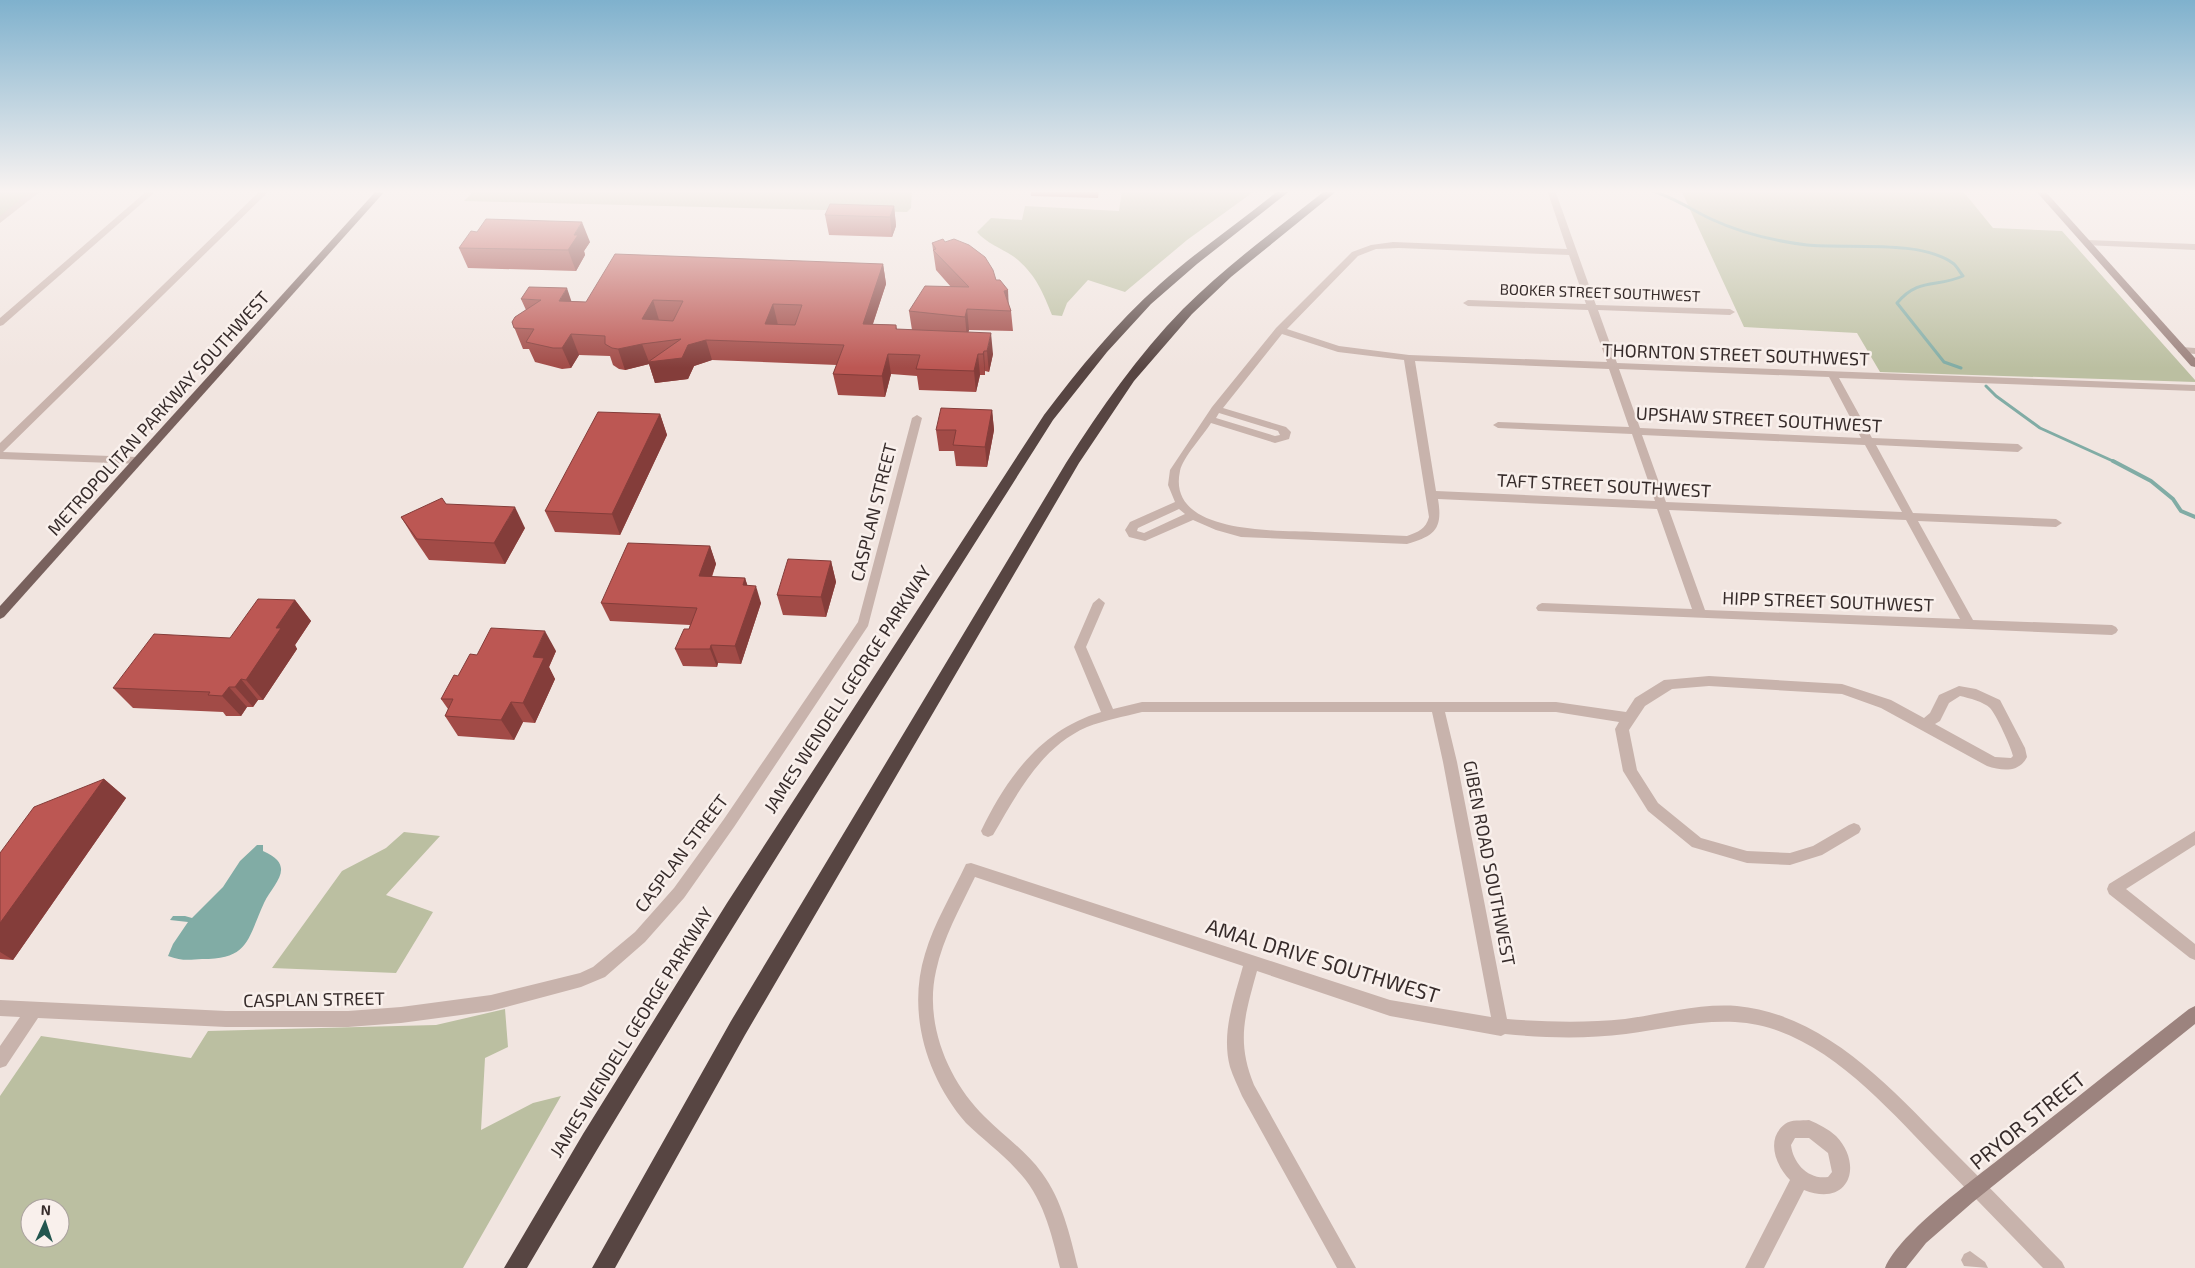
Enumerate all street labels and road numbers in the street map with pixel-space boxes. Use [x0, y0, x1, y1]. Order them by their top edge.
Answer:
street label: BOOKER STREET SOUTHWEST [1499, 279, 1701, 305]
street label: METROPOLITAN PARKWAY SOUTHWEST [42, 286, 274, 540]
street label: THORNTON STREET SOUTHWEST [1602, 338, 1871, 370]
street label: UPSHAW STREET SOUTHWEST [1635, 402, 1883, 436]
street label: CASPLAN STREET [845, 440, 901, 583]
street label: TAFT STREET SOUTHWEST [1496, 468, 1712, 502]
street label: JAMES WENDELL GEORGE PARKWAY [759, 560, 936, 817]
street label: HIPP STREET SOUTHWEST [1722, 586, 1935, 616]
street label: GIBEN ROAD SOUTHWEST [1459, 759, 1521, 968]
street label: CASPLAN STREET [630, 789, 733, 916]
street label: JAMES WENDELL GEORGE PARKWAY [545, 902, 718, 1161]
street label: AMAL DRIVE SOUTHWEST [1203, 913, 1443, 1007]
street label: CASPLAN STREET [243, 987, 386, 1011]
street label: PRYOR STREET [1964, 1066, 2090, 1174]

